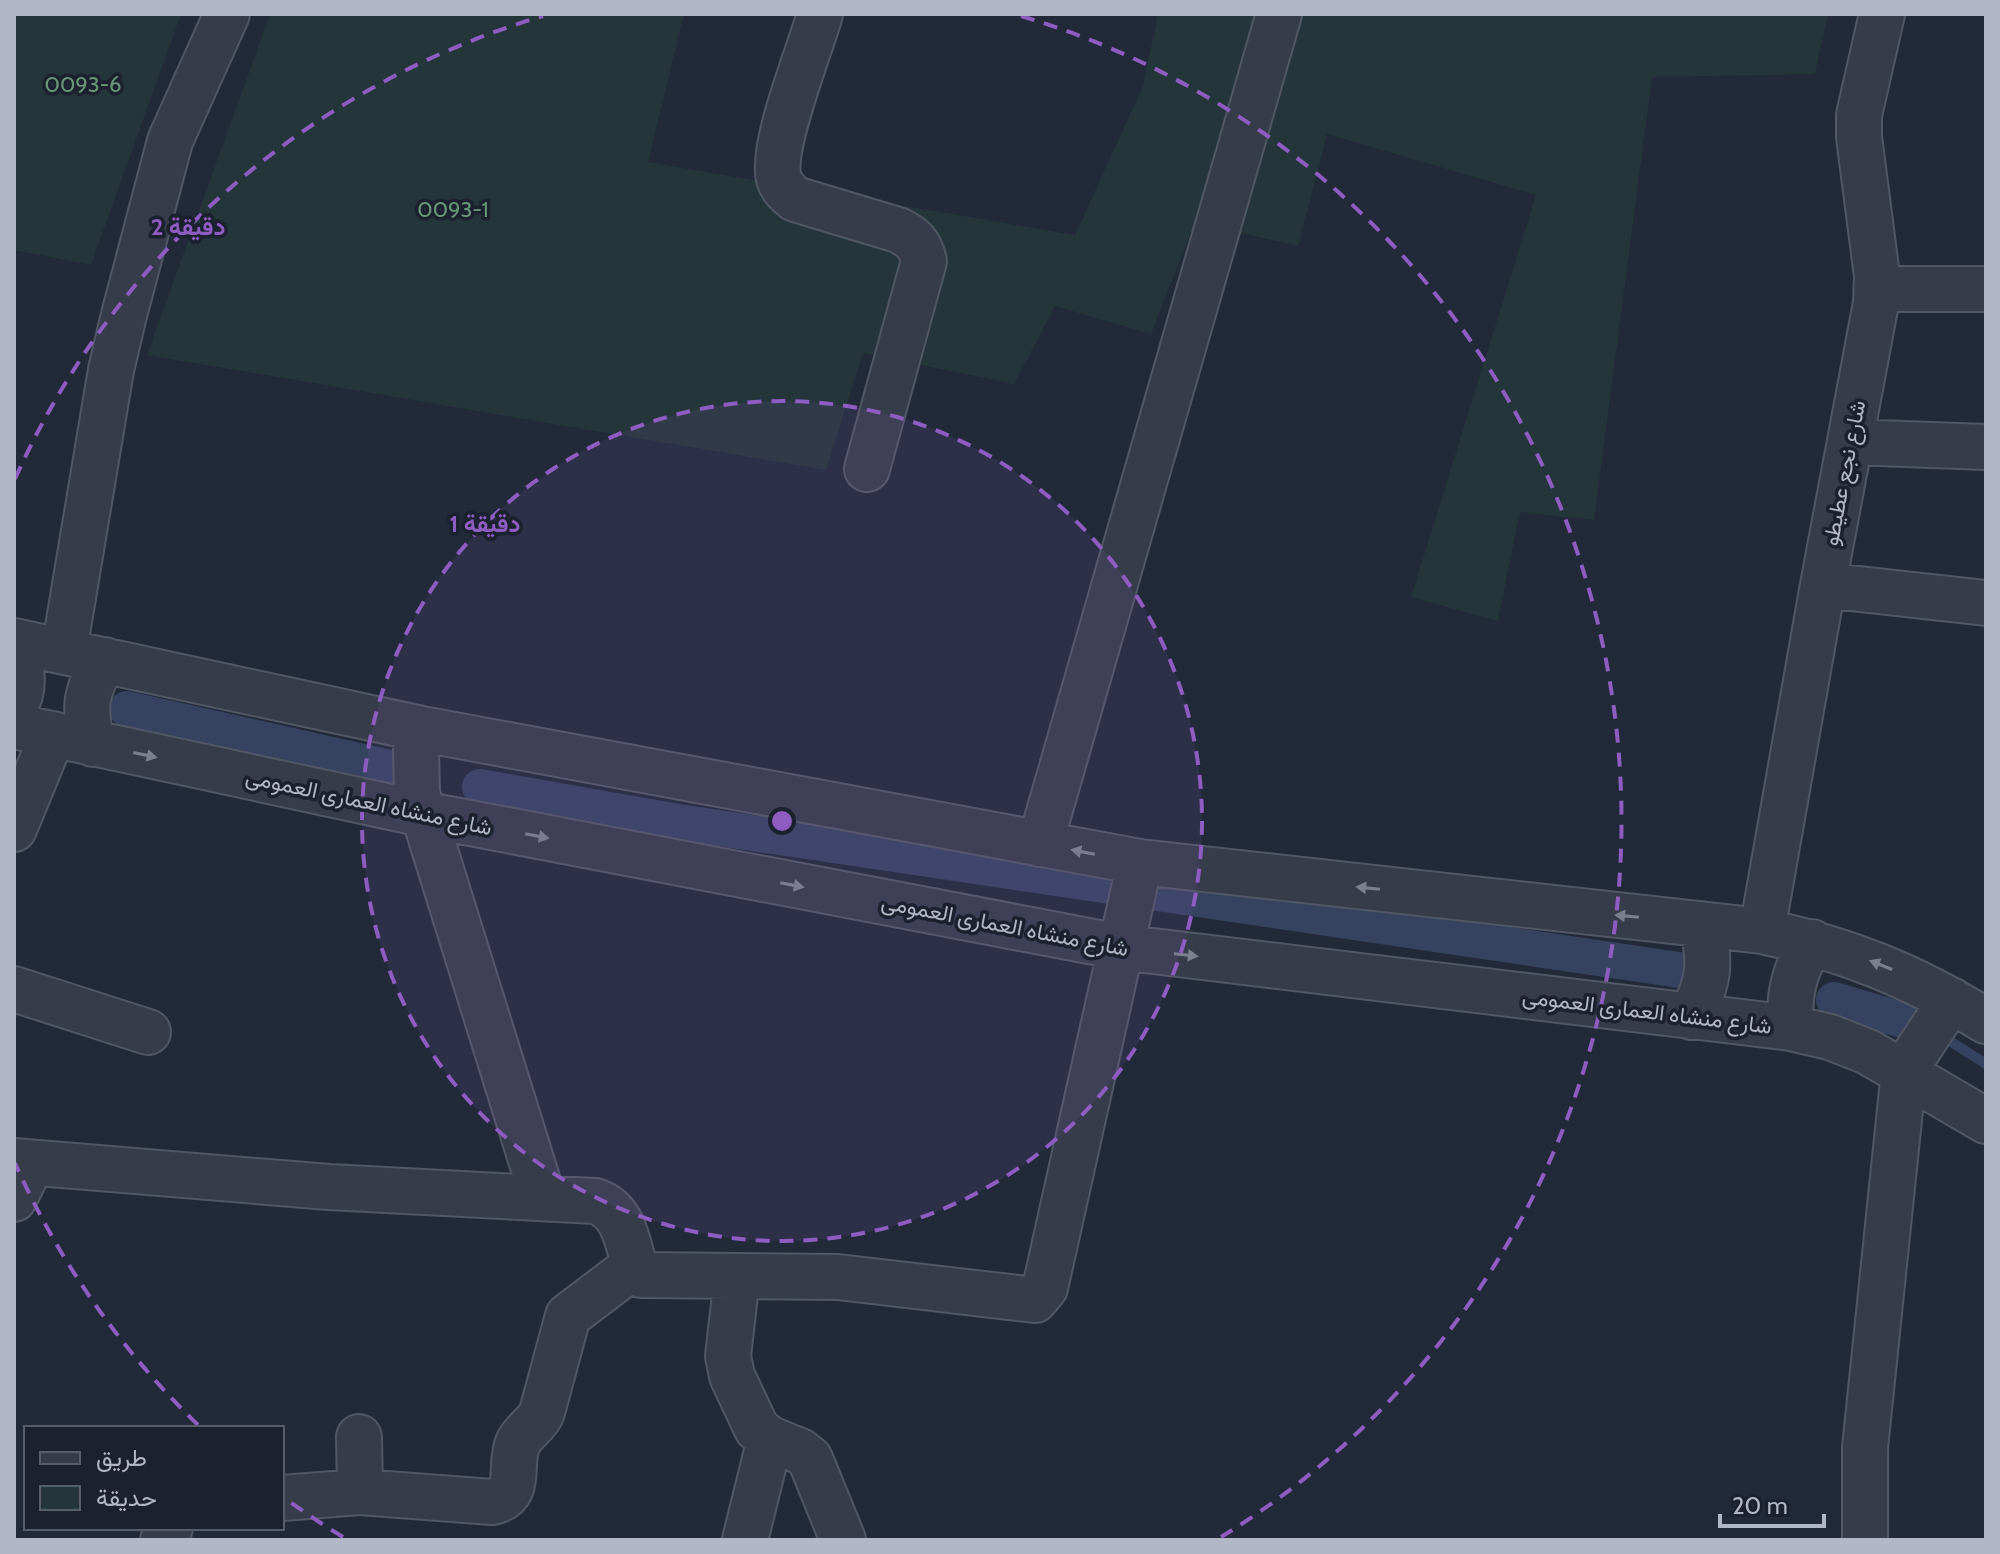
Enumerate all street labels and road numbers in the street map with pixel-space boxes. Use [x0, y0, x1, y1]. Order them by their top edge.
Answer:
street label: شارع نجع عطيطو [1817, 398, 1872, 548]
street label: شارع منشاه العمارى العمومى [243, 763, 495, 842]
street label: شارع منشاه العمارى العمومى [879, 888, 1131, 963]
street label: شارع منشاه العمارى العمومى [1521, 982, 1773, 1041]

